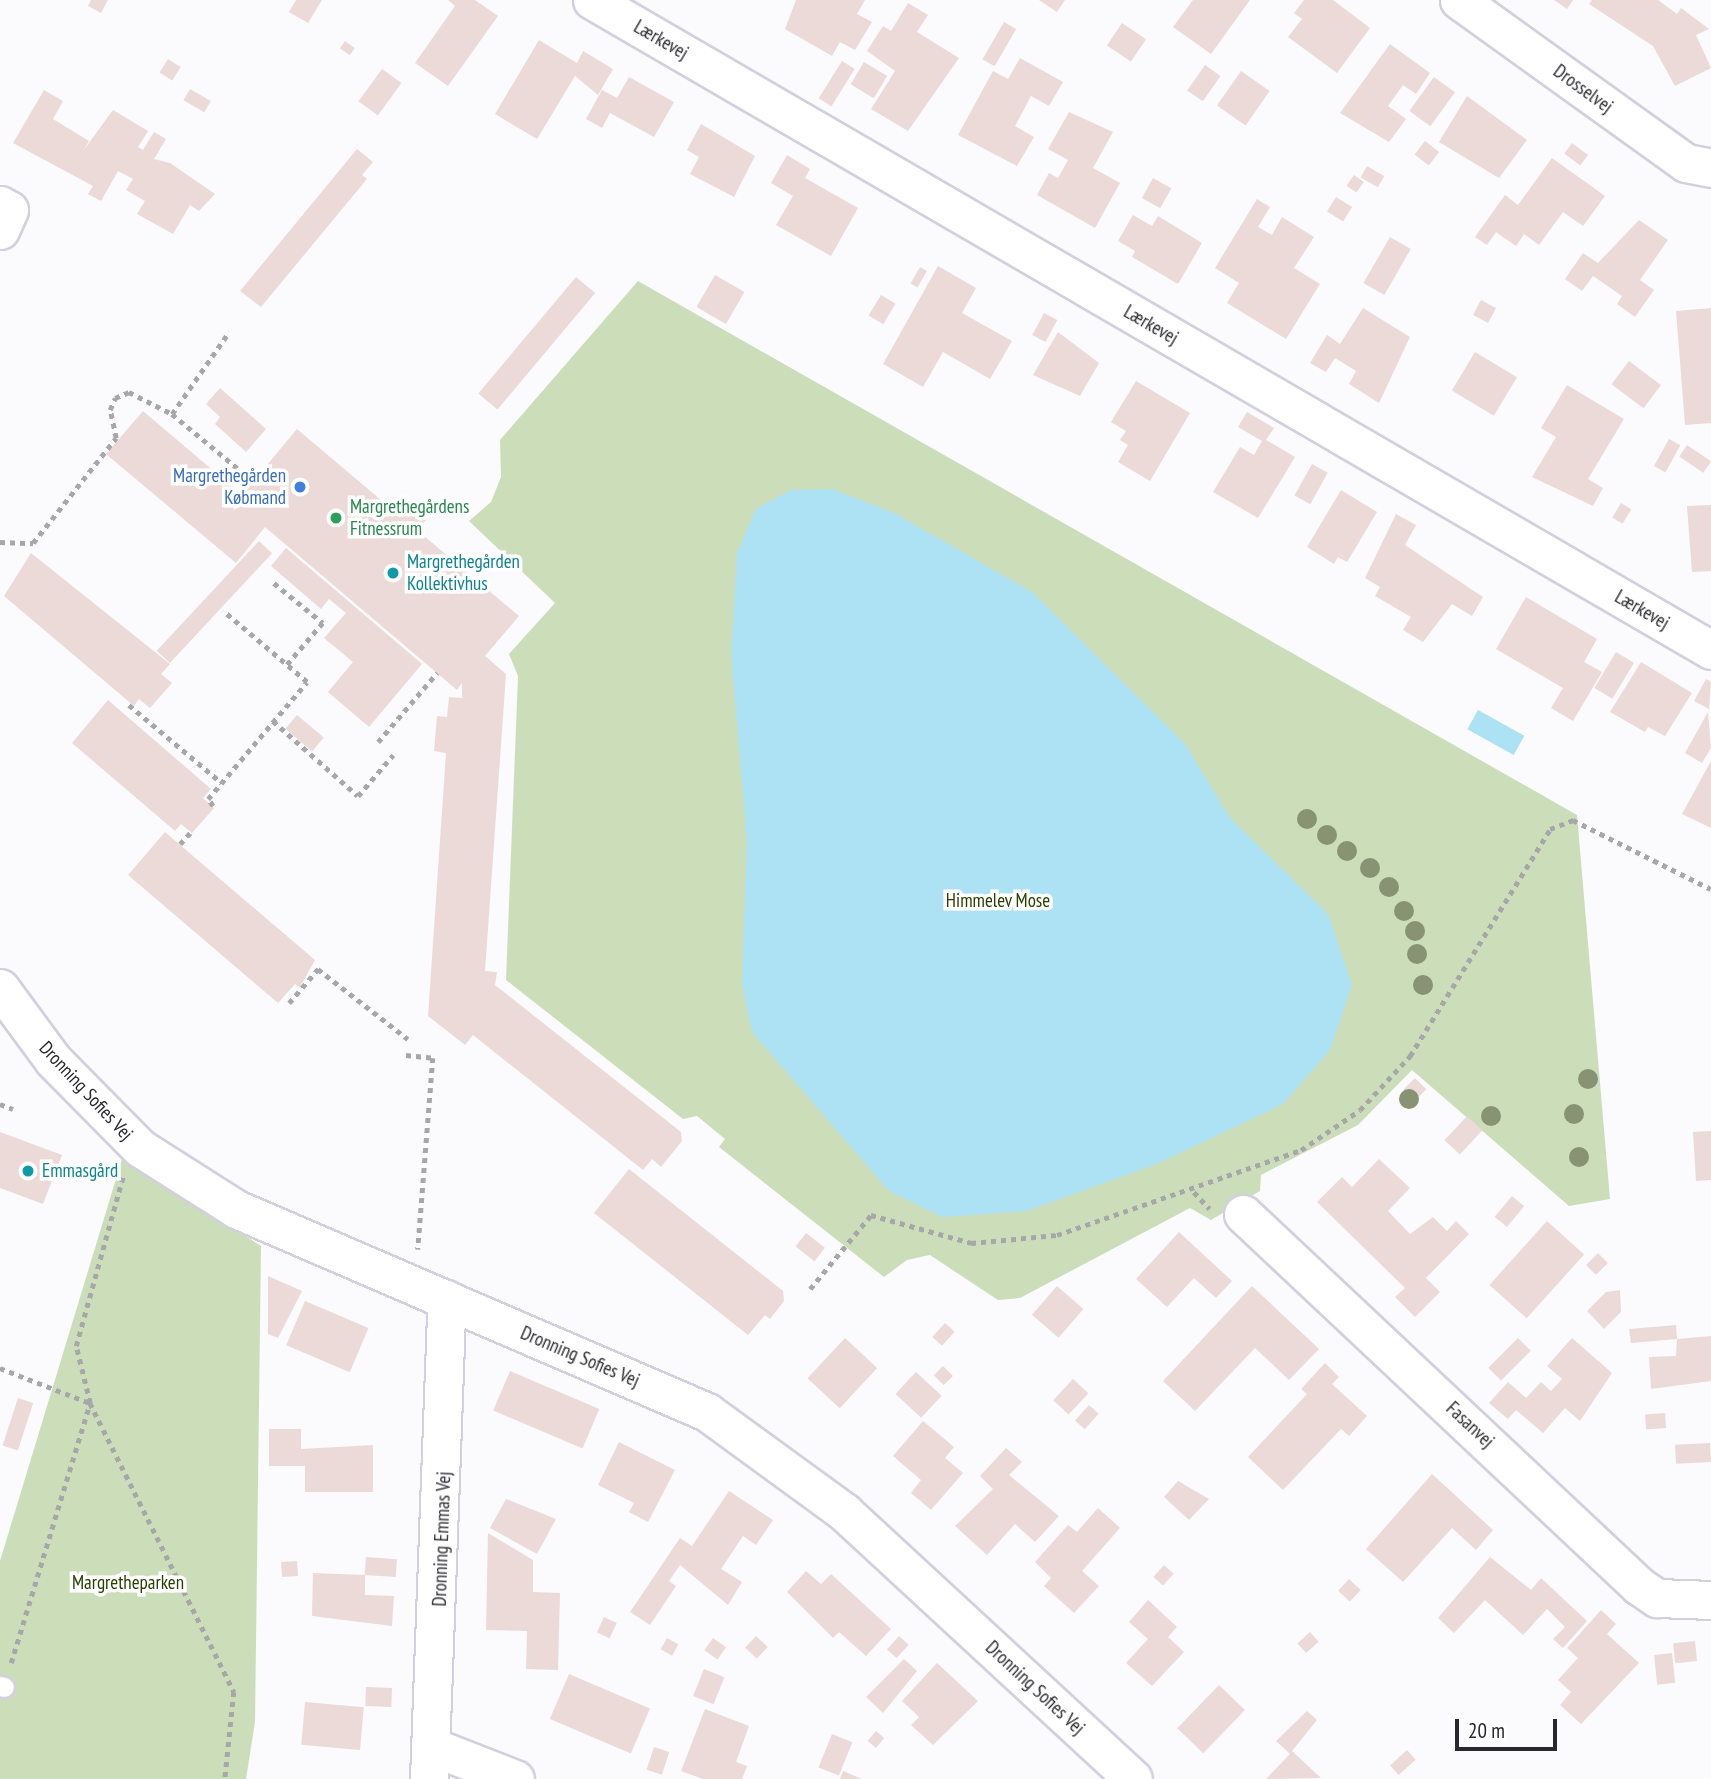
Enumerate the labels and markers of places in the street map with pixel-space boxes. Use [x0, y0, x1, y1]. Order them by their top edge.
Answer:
place label: Margrethegården Købmand [173, 465, 286, 509]
marker: Margrethegården Købmand [292, 479, 308, 495]
place label: Margrethegårdens Fitnessrum [350, 496, 469, 540]
marker: Margrethegårdens Fitnessrum [328, 510, 344, 526]
place label: Margrethegården Kollektivhus [407, 551, 520, 595]
marker: Margrethegården Kollektivhus [385, 565, 401, 581]
place label: Emmasgård [42, 1160, 118, 1182]
marker: Emmasgård [20, 1163, 36, 1179]

